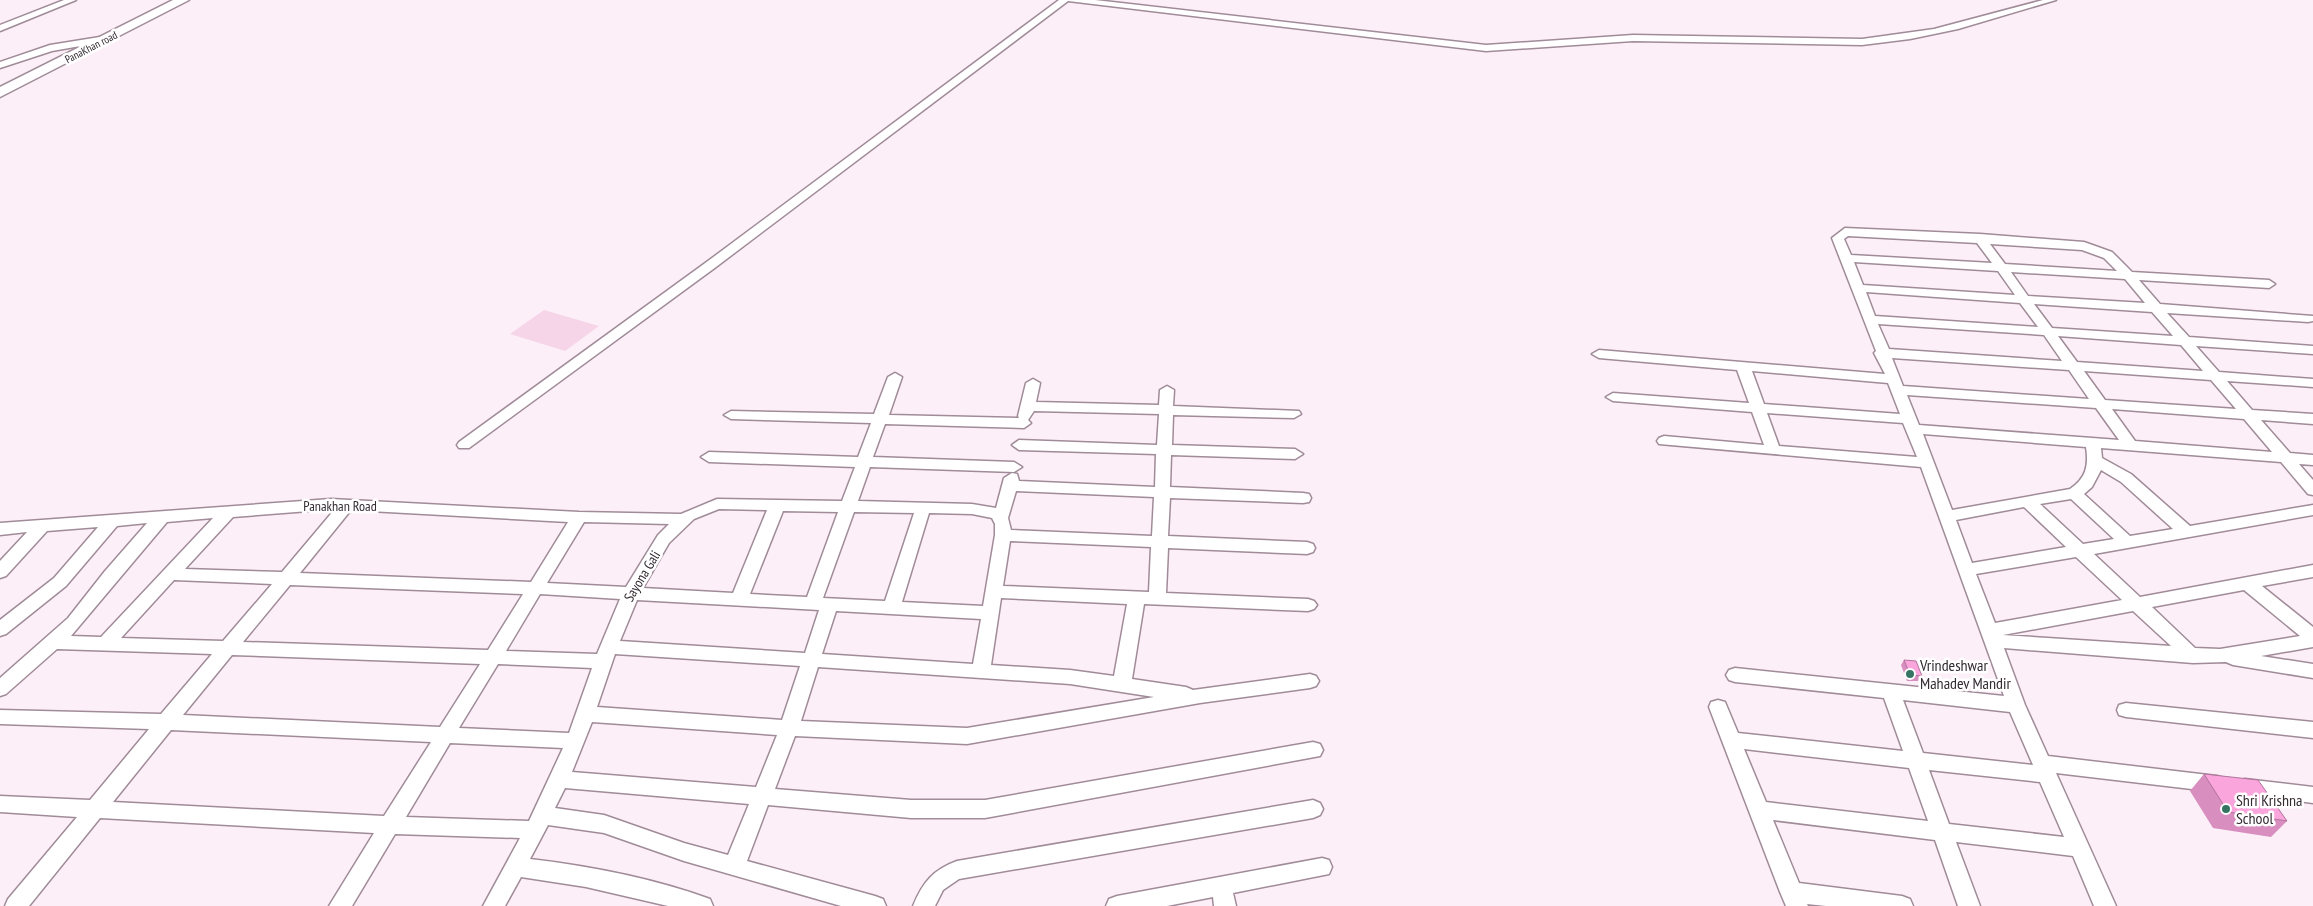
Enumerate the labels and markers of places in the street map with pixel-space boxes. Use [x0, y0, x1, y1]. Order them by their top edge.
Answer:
place label: Vrindeshwar Mahadev Mandir [1919, 655, 2011, 693]
marker: Vrindeshwar Mahadev Mandir [1904, 668, 1916, 680]
place label: Shri Krishna School [2236, 790, 2302, 828]
marker: Shri Krishna School [2220, 803, 2232, 815]

